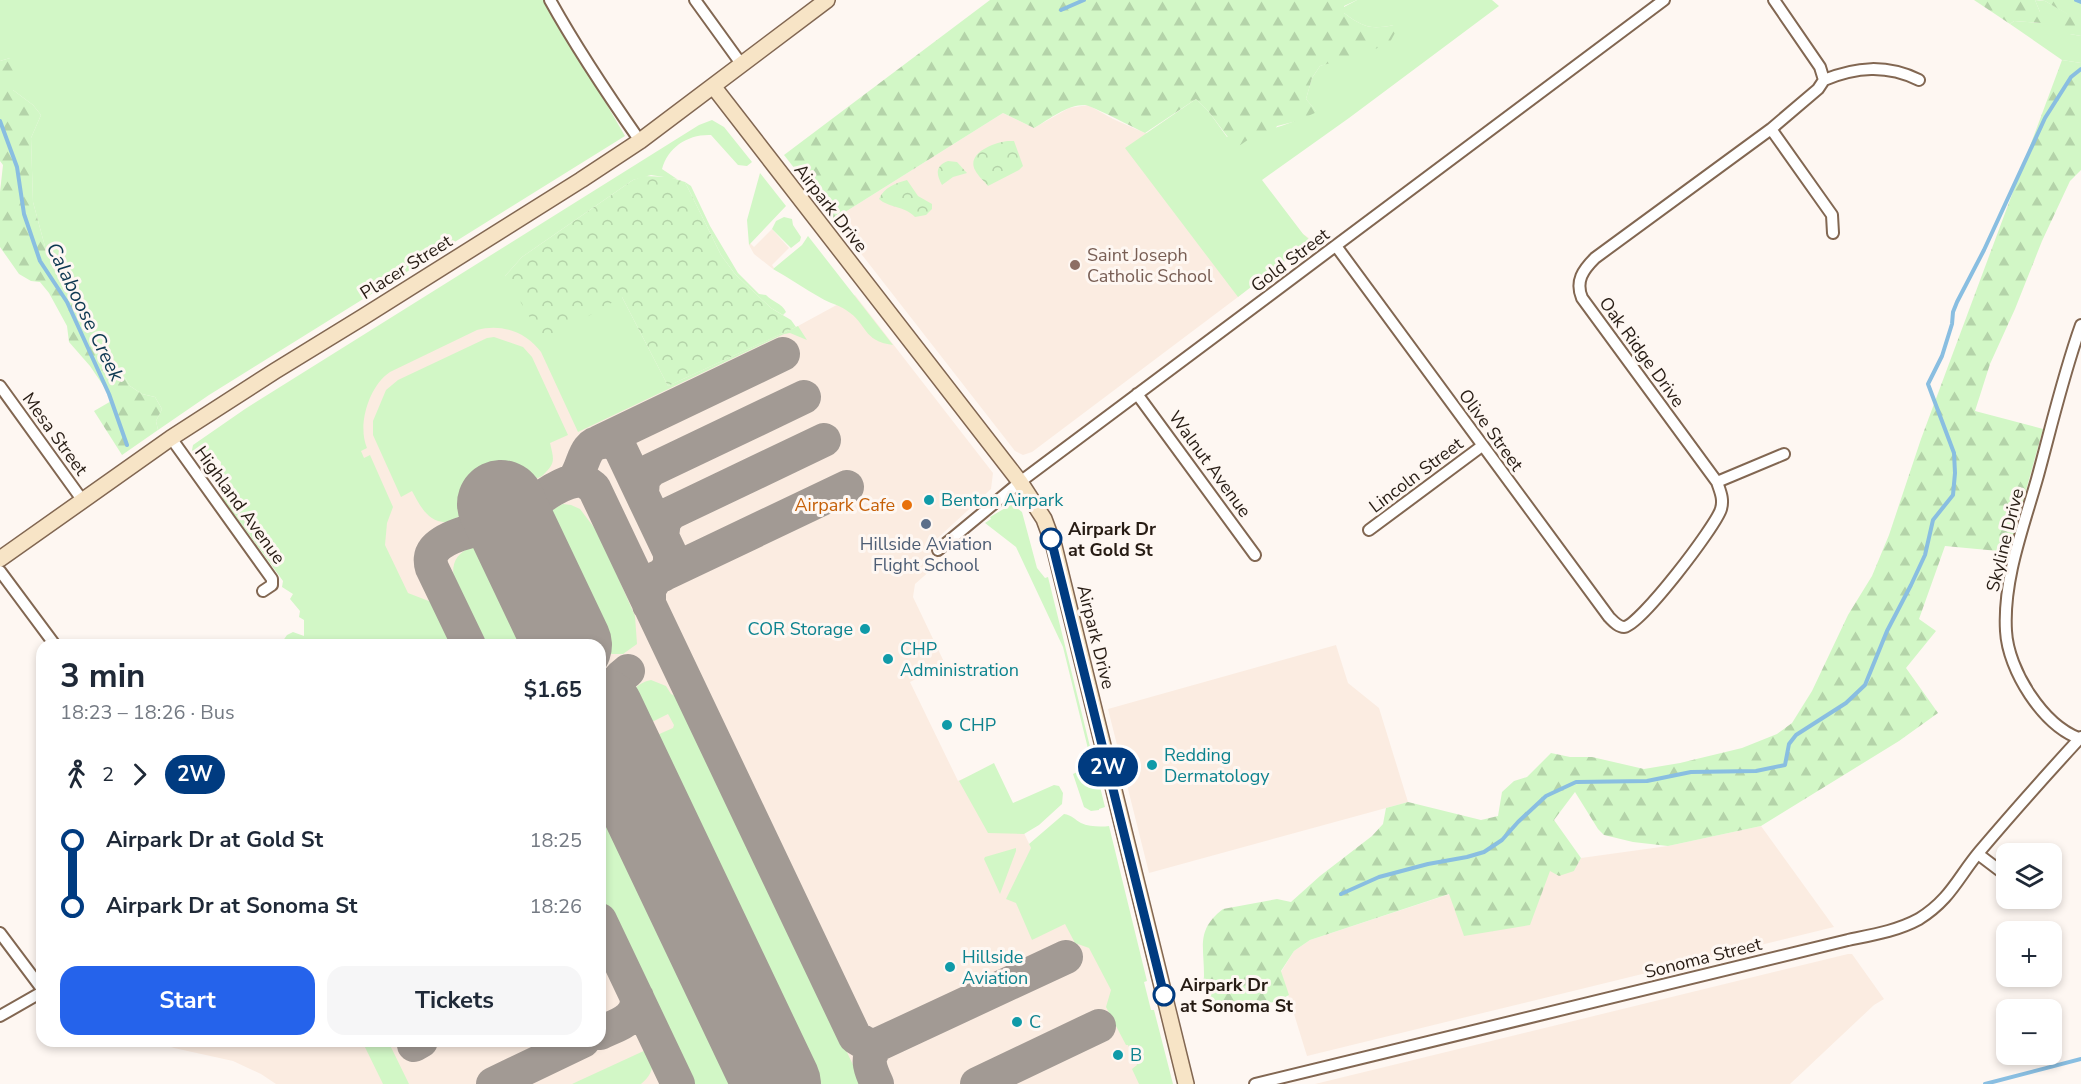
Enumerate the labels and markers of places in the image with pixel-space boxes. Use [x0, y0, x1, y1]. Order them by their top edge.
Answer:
place label: Saint Joseph Catholic School [1087, 243, 1213, 288]
marker: Saint Joseph Catholic School [1068, 258, 1082, 272]
place label: Benton Airpark [941, 488, 1064, 512]
place label: Airpark Cafe [794, 493, 895, 517]
marker: Benton Airpark [922, 493, 936, 507]
marker: Airpark Cafe [900, 498, 914, 512]
marker: Hillside Aviation Flight School [919, 517, 933, 531]
place label: Airpark Dr at Gold St [1068, 517, 1156, 562]
marker: Airpark Dr at Gold St [1040, 528, 1062, 550]
place label: Hillside Aviation Flight School [860, 532, 992, 577]
place label: COR Storage [748, 617, 853, 641]
marker: COR Storage [858, 622, 872, 636]
place label: CHP Administration [900, 637, 1019, 682]
marker: CHP Administration [881, 652, 895, 666]
place label: CHP [959, 713, 996, 737]
marker: CHP [940, 718, 954, 732]
place label: Redding Dermatology [1164, 743, 1270, 788]
marker: Redding Dermatology [1145, 758, 1159, 772]
place label: Hillside Aviation [962, 945, 1028, 990]
marker: Hillside Aviation [943, 960, 957, 974]
place label: Airpark Dr at Sonoma St [1180, 973, 1293, 1018]
marker: Airpark Dr at Sonoma St [1153, 984, 1175, 1006]
place label: C [1029, 1010, 1041, 1034]
marker: C [1010, 1015, 1024, 1029]
place label: B [1130, 1043, 1142, 1067]
marker: B [1111, 1048, 1125, 1062]

